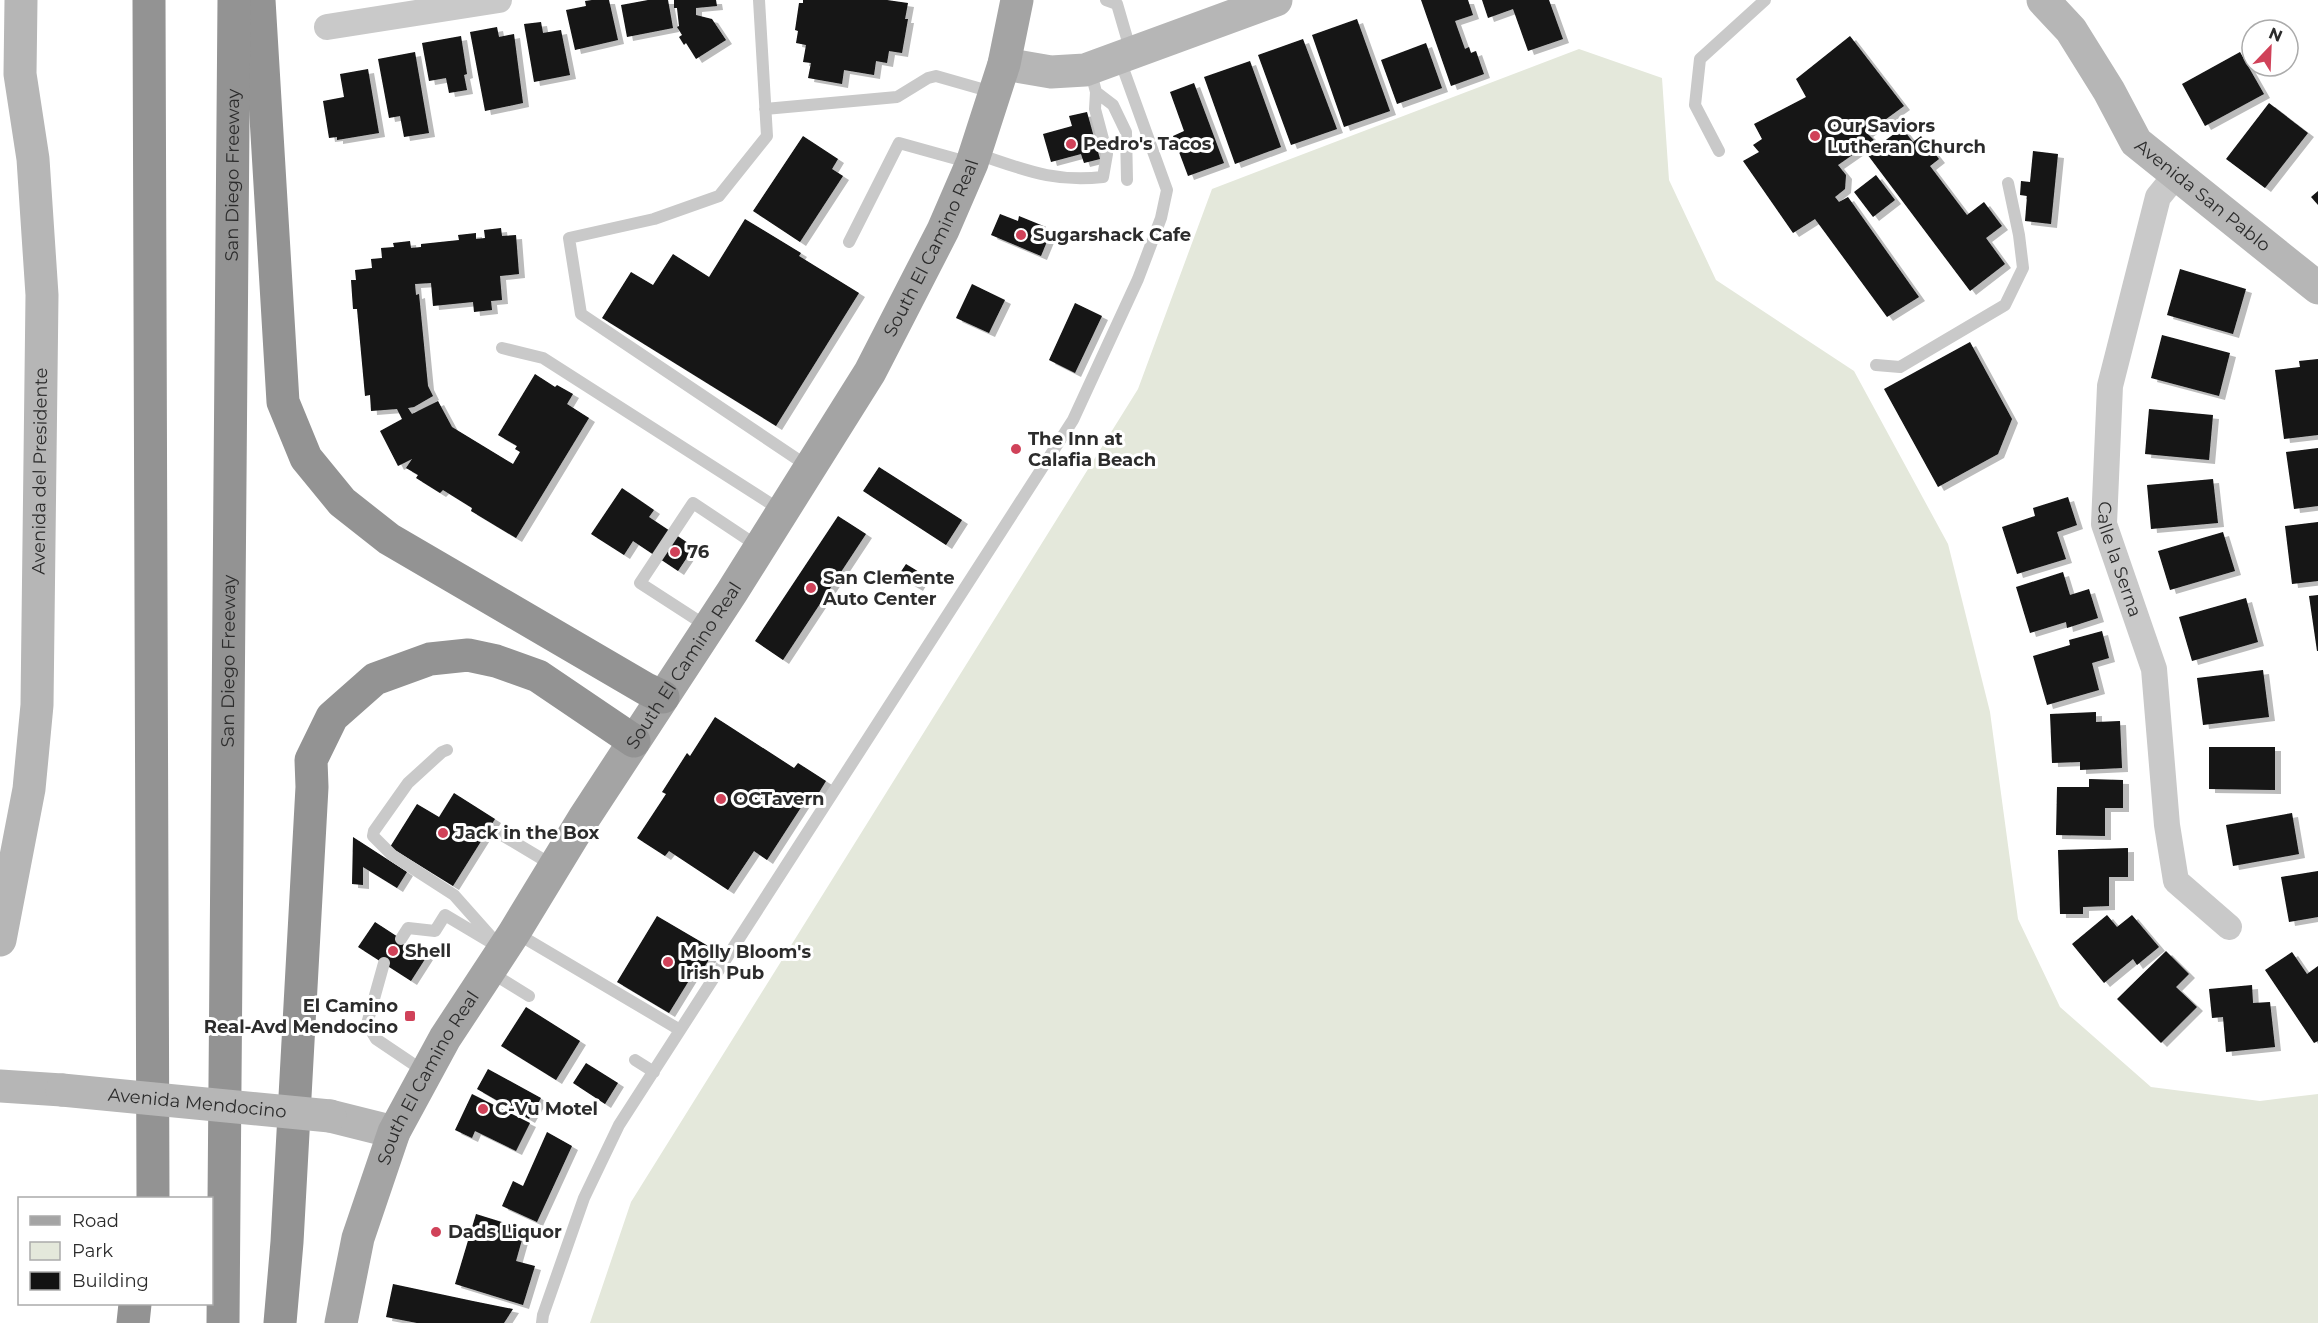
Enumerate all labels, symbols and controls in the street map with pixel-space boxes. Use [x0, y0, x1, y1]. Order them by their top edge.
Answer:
north arrow [2240, 18, 2300, 78]
text: N [2266, 23, 2285, 46]
street label: San Diego Freeway [221, 88, 244, 262]
place label: Our Saviors Lutheran Church [1827, 115, 1986, 158]
marker: Our Saviors Lutheran Church [1808, 129, 1822, 143]
place label: Pedro's Tacos [1083, 133, 1212, 155]
street label: Avenida San Pablo [2130, 134, 2275, 256]
marker: Pedro's Tacos [1064, 137, 1078, 151]
street label: South El Camino Real [879, 157, 983, 341]
place label: Sugarshack Cafe [1033, 224, 1191, 246]
marker: Sugarshack Cafe [1014, 228, 1028, 242]
street label: Avenida del Presidente [28, 367, 52, 575]
place label: The Inn at Calafia Beach [1028, 428, 1156, 471]
marker: The Inn at Calafia Beach [1009, 442, 1023, 456]
street label: Calle la Serna [2093, 501, 2146, 620]
place label: 76 [687, 541, 710, 563]
marker: 76 [668, 545, 682, 559]
place label: San Clemente Auto Center [822, 567, 955, 610]
street label: San Diego Freeway [217, 574, 240, 748]
street label: South El Camino Real [621, 578, 746, 753]
marker: San Clemente Auto Center [804, 581, 818, 595]
place label: OCTavern [733, 788, 825, 810]
marker: OCTavern [714, 792, 728, 806]
place label: Jack in the Box [454, 822, 599, 844]
marker: Jack in the Box [436, 826, 450, 840]
place label: Shell [405, 940, 451, 962]
place label: Molly Bloom's Irish Pub [680, 941, 811, 984]
marker: Shell [386, 944, 400, 958]
marker: Molly Bloom's Irish Pub [661, 955, 675, 969]
street label: South El Camino Real [373, 987, 484, 1168]
place label: El Camino Real-Avd Mendocino [204, 995, 398, 1038]
marker: El Camino Real-Avd Mendocino [403, 1009, 417, 1023]
street label: Avenida Mendocino [107, 1084, 288, 1123]
place label: C-Vu Motel [495, 1098, 598, 1120]
marker: C-Vu Motel [476, 1102, 490, 1116]
legend [18, 1197, 213, 1305]
text: Road [72, 1210, 119, 1232]
place label: Dads Liquor [448, 1221, 562, 1243]
marker: Dads Liquor [429, 1225, 443, 1239]
text: Park [72, 1240, 113, 1262]
text: Building [72, 1270, 149, 1292]

